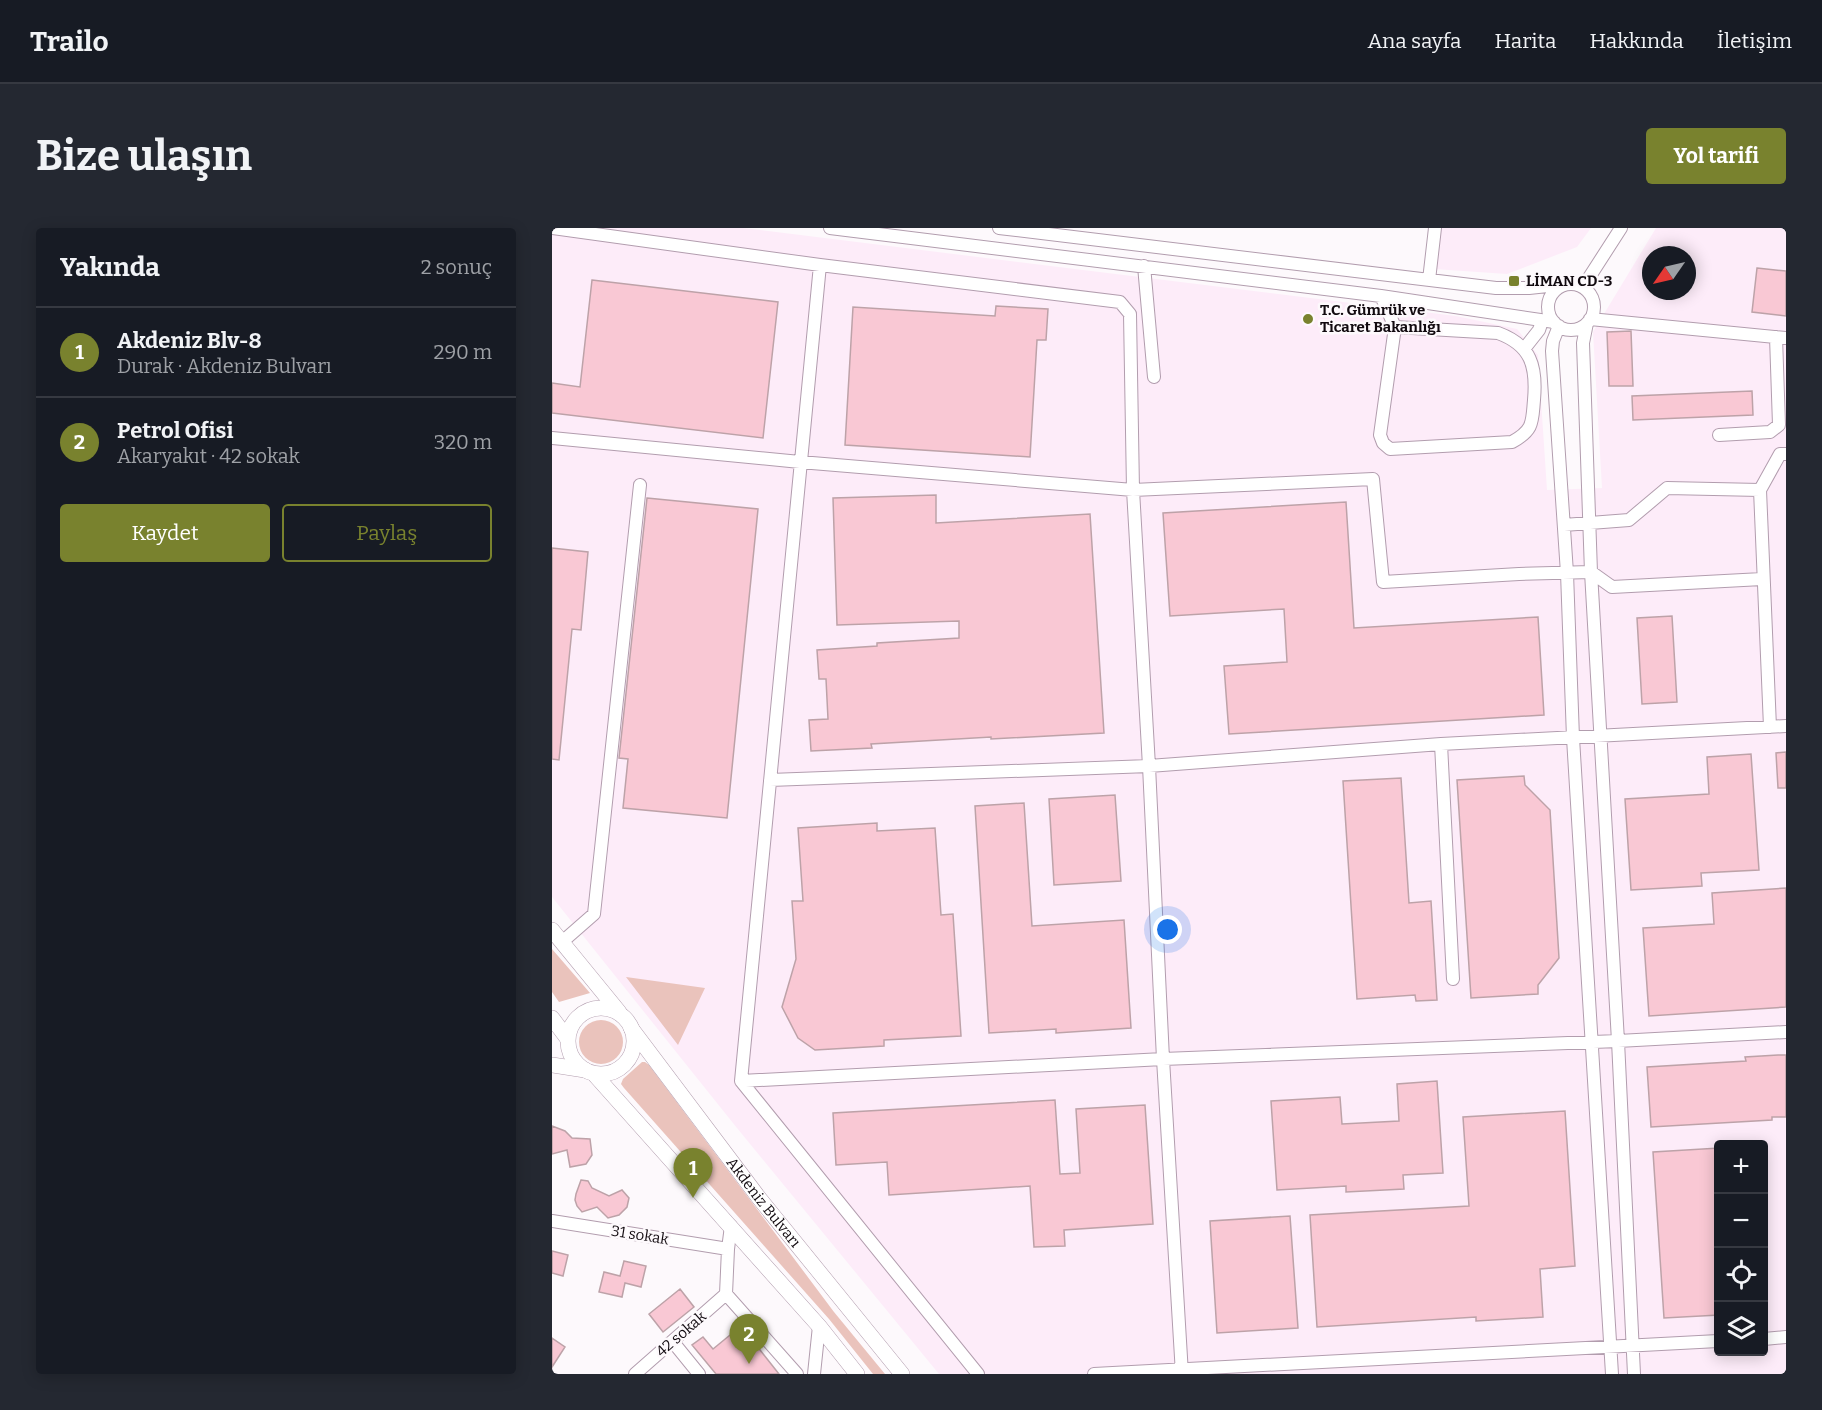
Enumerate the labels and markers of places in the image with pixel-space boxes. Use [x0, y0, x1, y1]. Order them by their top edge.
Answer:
place label: LİMAN CD-3 [1526, 272, 1612, 290]
marker: LİMAN CD-3 [1507, 274, 1521, 288]
place label: T.C. Gümrük ve Ticaret Bakanlığı [1320, 301, 1441, 336]
marker: T.C. Gümrük ve Ticaret Bakanlığı [1301, 312, 1315, 326]
pin: 1 [674, 1148, 712, 1198]
pin: 2 [730, 1314, 768, 1364]

